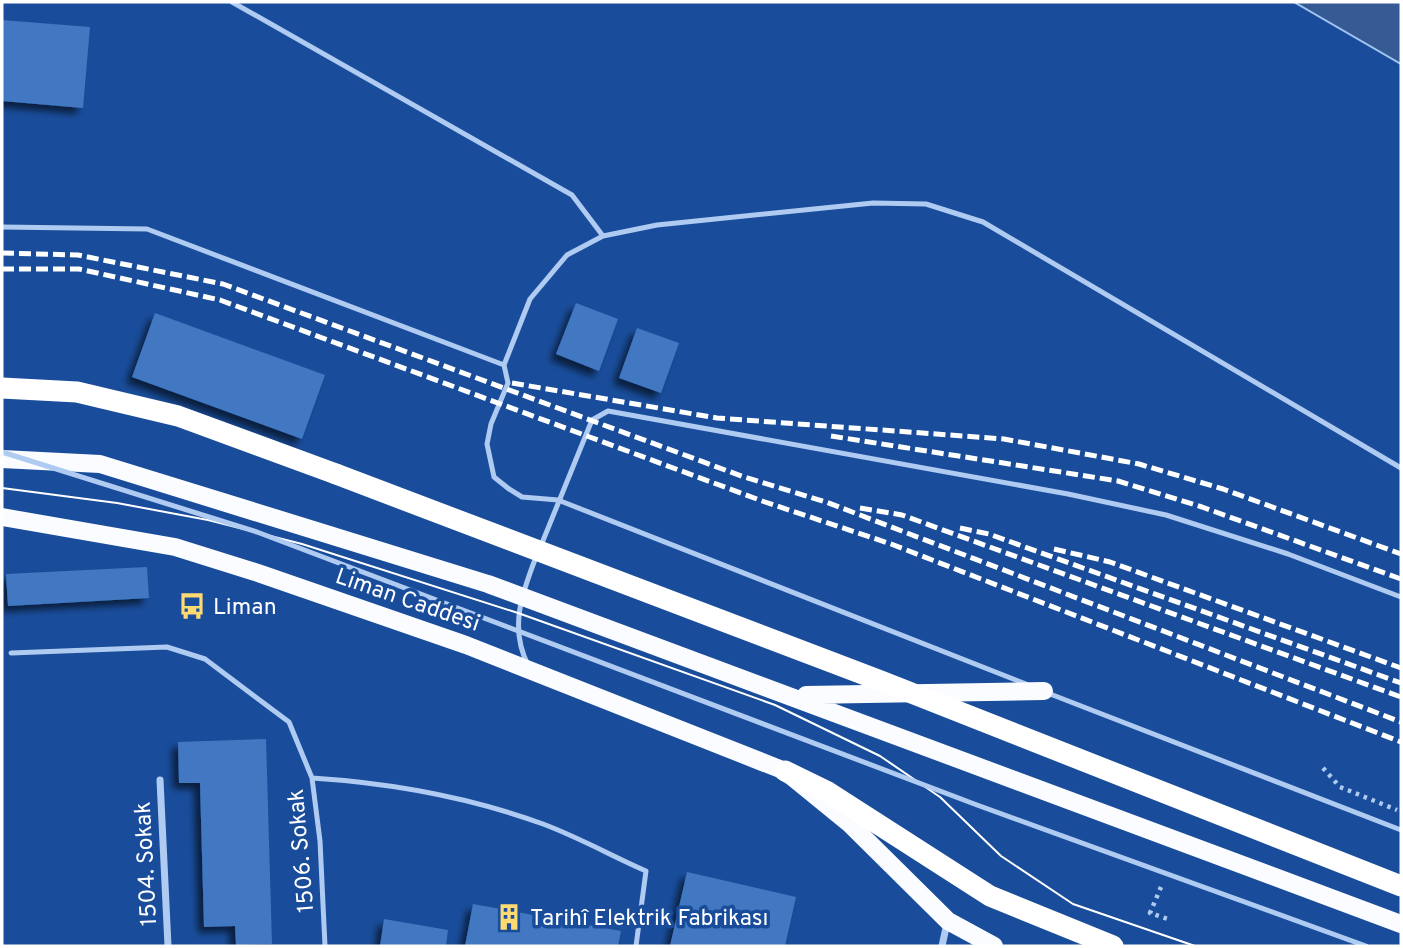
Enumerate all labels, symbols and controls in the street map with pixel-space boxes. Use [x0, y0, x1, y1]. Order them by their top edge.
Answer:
street label: Liman Caddesi [331, 563, 483, 640]
bus stop icon: Liman [177, 591, 207, 621]
place label: Liman [213, 594, 277, 623]
street label: 1506. Sokak [283, 788, 322, 914]
street label: 1504. Sokak [130, 801, 165, 927]
building icon: Tarihî Elektrik Fabrikası [494, 902, 524, 932]
place label: Tarihî Elektrik Fabrikası [530, 905, 768, 934]

